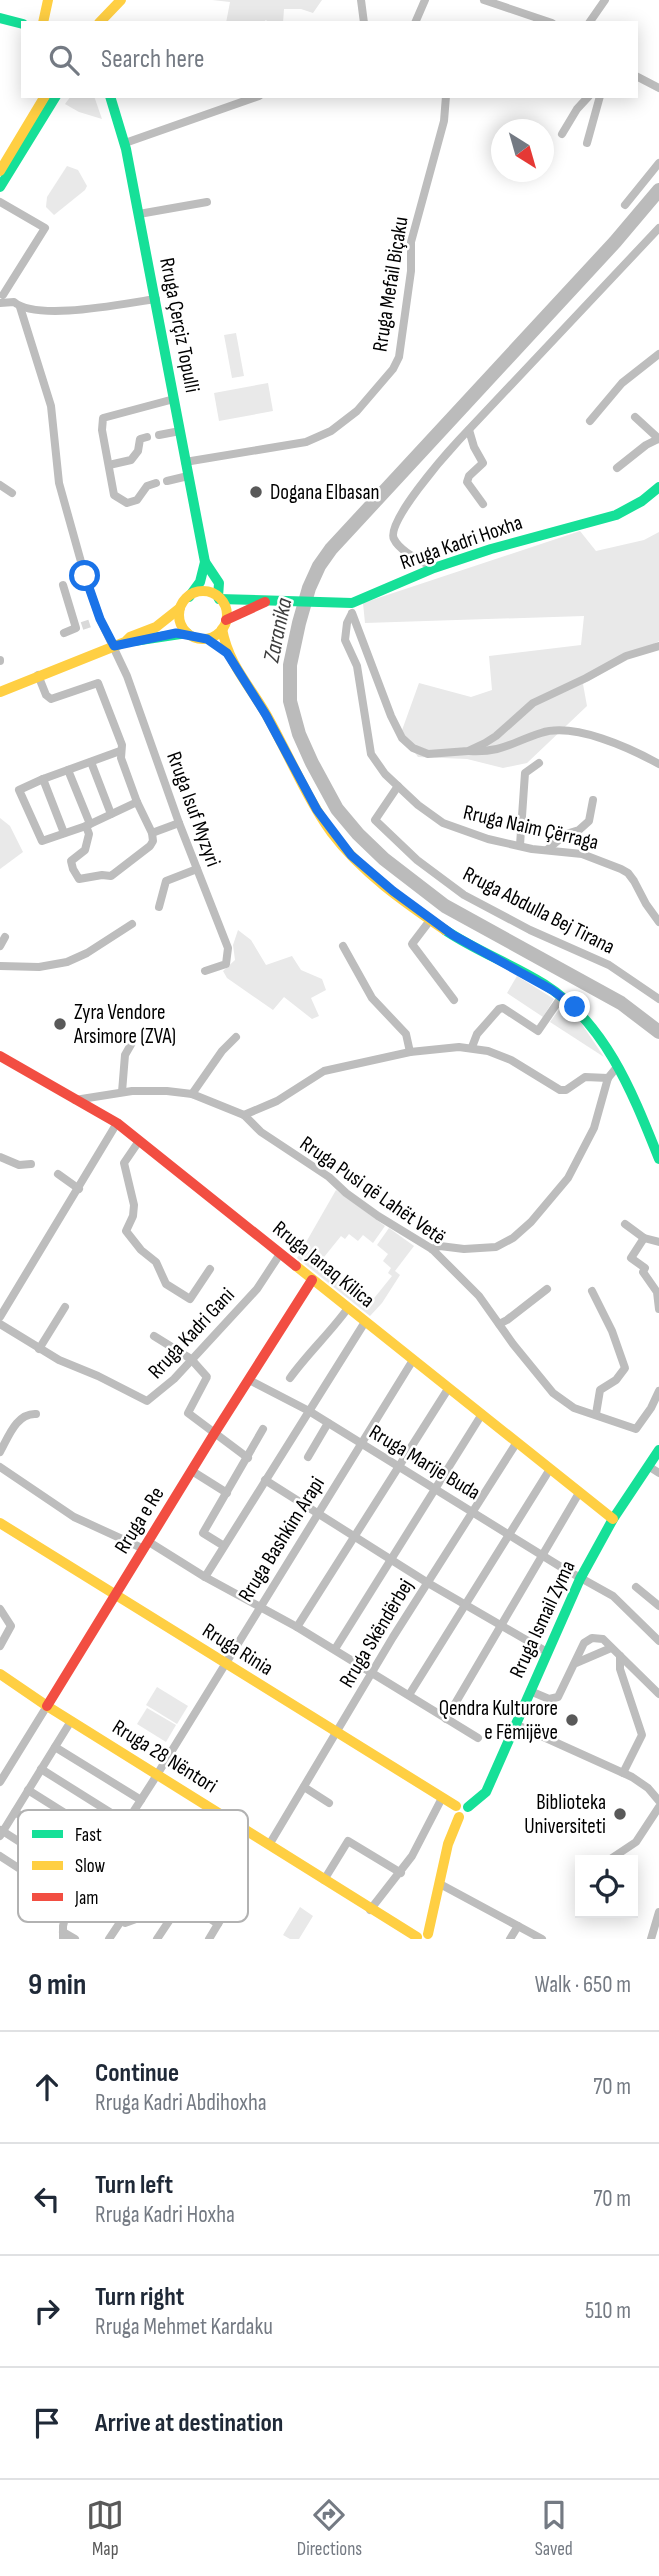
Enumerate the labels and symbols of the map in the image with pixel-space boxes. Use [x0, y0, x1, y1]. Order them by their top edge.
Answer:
north arrow [491, 119, 554, 182]
street label: Rruga Mefail Biçaku [367, 215, 414, 353]
street label: Rruga Çerçiz Topulli [154, 256, 205, 395]
place label: Dogana Elbasan [270, 480, 379, 505]
marker: Dogana Elbasan [248, 484, 264, 500]
street label: Rruga Kadri Hoxha [397, 510, 526, 575]
route start [69, 560, 100, 591]
water label: Zaranika [257, 595, 299, 666]
street label: Rruga Isuf Myzyri [161, 748, 226, 870]
street label: Rruga Naim Çërraga [461, 800, 601, 855]
street label: Rruga Abdulla Bej Tirana [459, 861, 619, 959]
route end [559, 991, 590, 1022]
place label: Zyra Vendore Arsimore (ZVA) [73, 1000, 176, 1049]
marker: Zyra Vendore Arsimore (ZVA) [52, 1016, 68, 1032]
street label: Rruga Pusi që Lahët Vetë [295, 1131, 450, 1250]
street label: Rruga Janaq Kilica [268, 1216, 380, 1313]
street label: Rruga Kadri Gani [143, 1283, 240, 1384]
street label: Rruga Marije Buda [365, 1420, 485, 1505]
street label: Rruga Bashkim Arapi [233, 1472, 330, 1606]
street label: Rruga e Re [109, 1482, 170, 1558]
street label: Rruga Ismail Zyma [504, 1557, 581, 1682]
street label: Rruga Skëndërbej [334, 1574, 419, 1692]
street label: Rruga Rinia [198, 1618, 278, 1681]
place label: Qendra Kulturore e Fëmijëve [439, 1696, 558, 1745]
marker: Qendra Kulturore e Fëmijëve [564, 1712, 580, 1728]
street label: Rruga 28 Nëntori [108, 1714, 222, 1798]
place label: Biblioteka Universiteti [524, 1790, 606, 1839]
marker: Biblioteka Universiteti [612, 1806, 628, 1822]
legend [18, 1810, 248, 1922]
text: Fast [75, 1824, 102, 1847]
text: Slow [75, 1855, 105, 1878]
text: Jam [74, 1887, 98, 1910]

